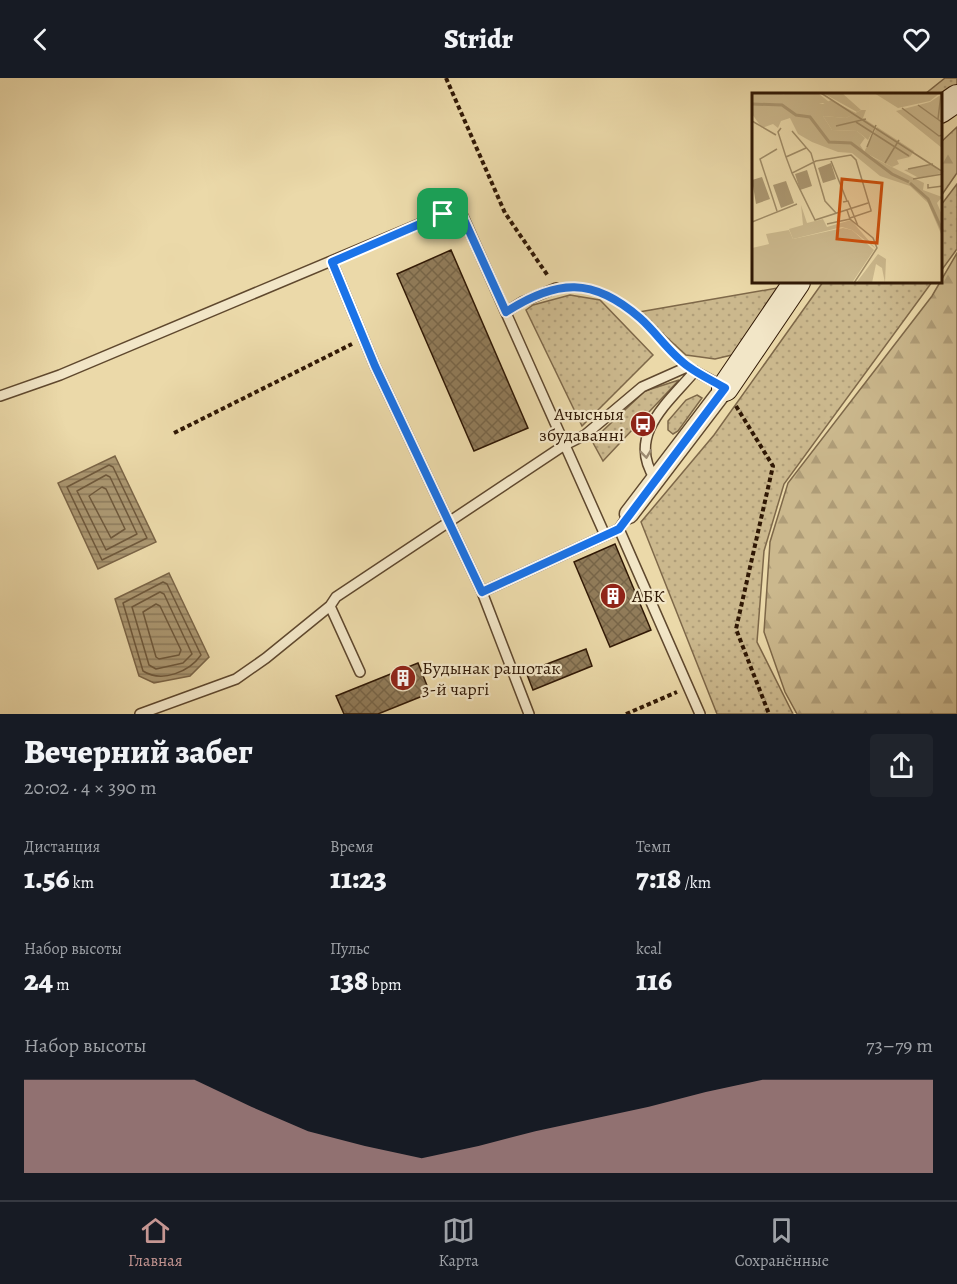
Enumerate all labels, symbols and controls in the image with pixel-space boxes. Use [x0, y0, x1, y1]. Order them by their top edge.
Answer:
text: Stridr [444, 21, 513, 57]
icon: back [24, 23, 57, 56]
icon: heart [900, 23, 933, 56]
inset map [752, 93, 942, 284]
pin [417, 188, 468, 239]
icon: arrive [426, 197, 459, 230]
place label: Ачысныя збудаванні [539, 402, 624, 447]
bus stop icon: Ачысныя збудаванні [628, 409, 658, 439]
one-way arrow [639, 449, 652, 459]
building icon: АБК [598, 581, 628, 611]
place label: АБК [631, 584, 665, 608]
place label: Будынак рашотак 3-й чаргі [422, 656, 561, 701]
building icon: Будынак рашотак 3-й чаргі [388, 663, 418, 693]
text: Вечерний забег [24, 729, 253, 774]
button: share [870, 734, 933, 797]
text: 20:02 · 4 × 390 m [24, 774, 157, 801]
text: Дистанция [24, 836, 100, 858]
text: Время [330, 836, 374, 858]
text: Темп [636, 836, 671, 858]
text: 1.56 [24, 858, 70, 898]
text: 11:23 [330, 858, 387, 898]
text: 7:18 [636, 858, 681, 898]
text: km [70, 872, 94, 894]
text: /km [681, 872, 711, 894]
text: Набор высоты [24, 938, 122, 960]
text: Пульс [330, 938, 370, 960]
text: kcal [636, 938, 662, 960]
text: 24 [24, 960, 53, 1000]
text: 138 [330, 960, 368, 1000]
text: 116 [636, 960, 672, 1000]
text: m [53, 974, 70, 996]
text: bpm [368, 974, 402, 996]
text: Набор высоты [24, 1032, 147, 1059]
text: 73–79 m [866, 1032, 933, 1059]
tab: Главная [128, 1214, 182, 1272]
tab: Карта [438, 1214, 479, 1272]
tab: Сохранённые [735, 1214, 829, 1272]

